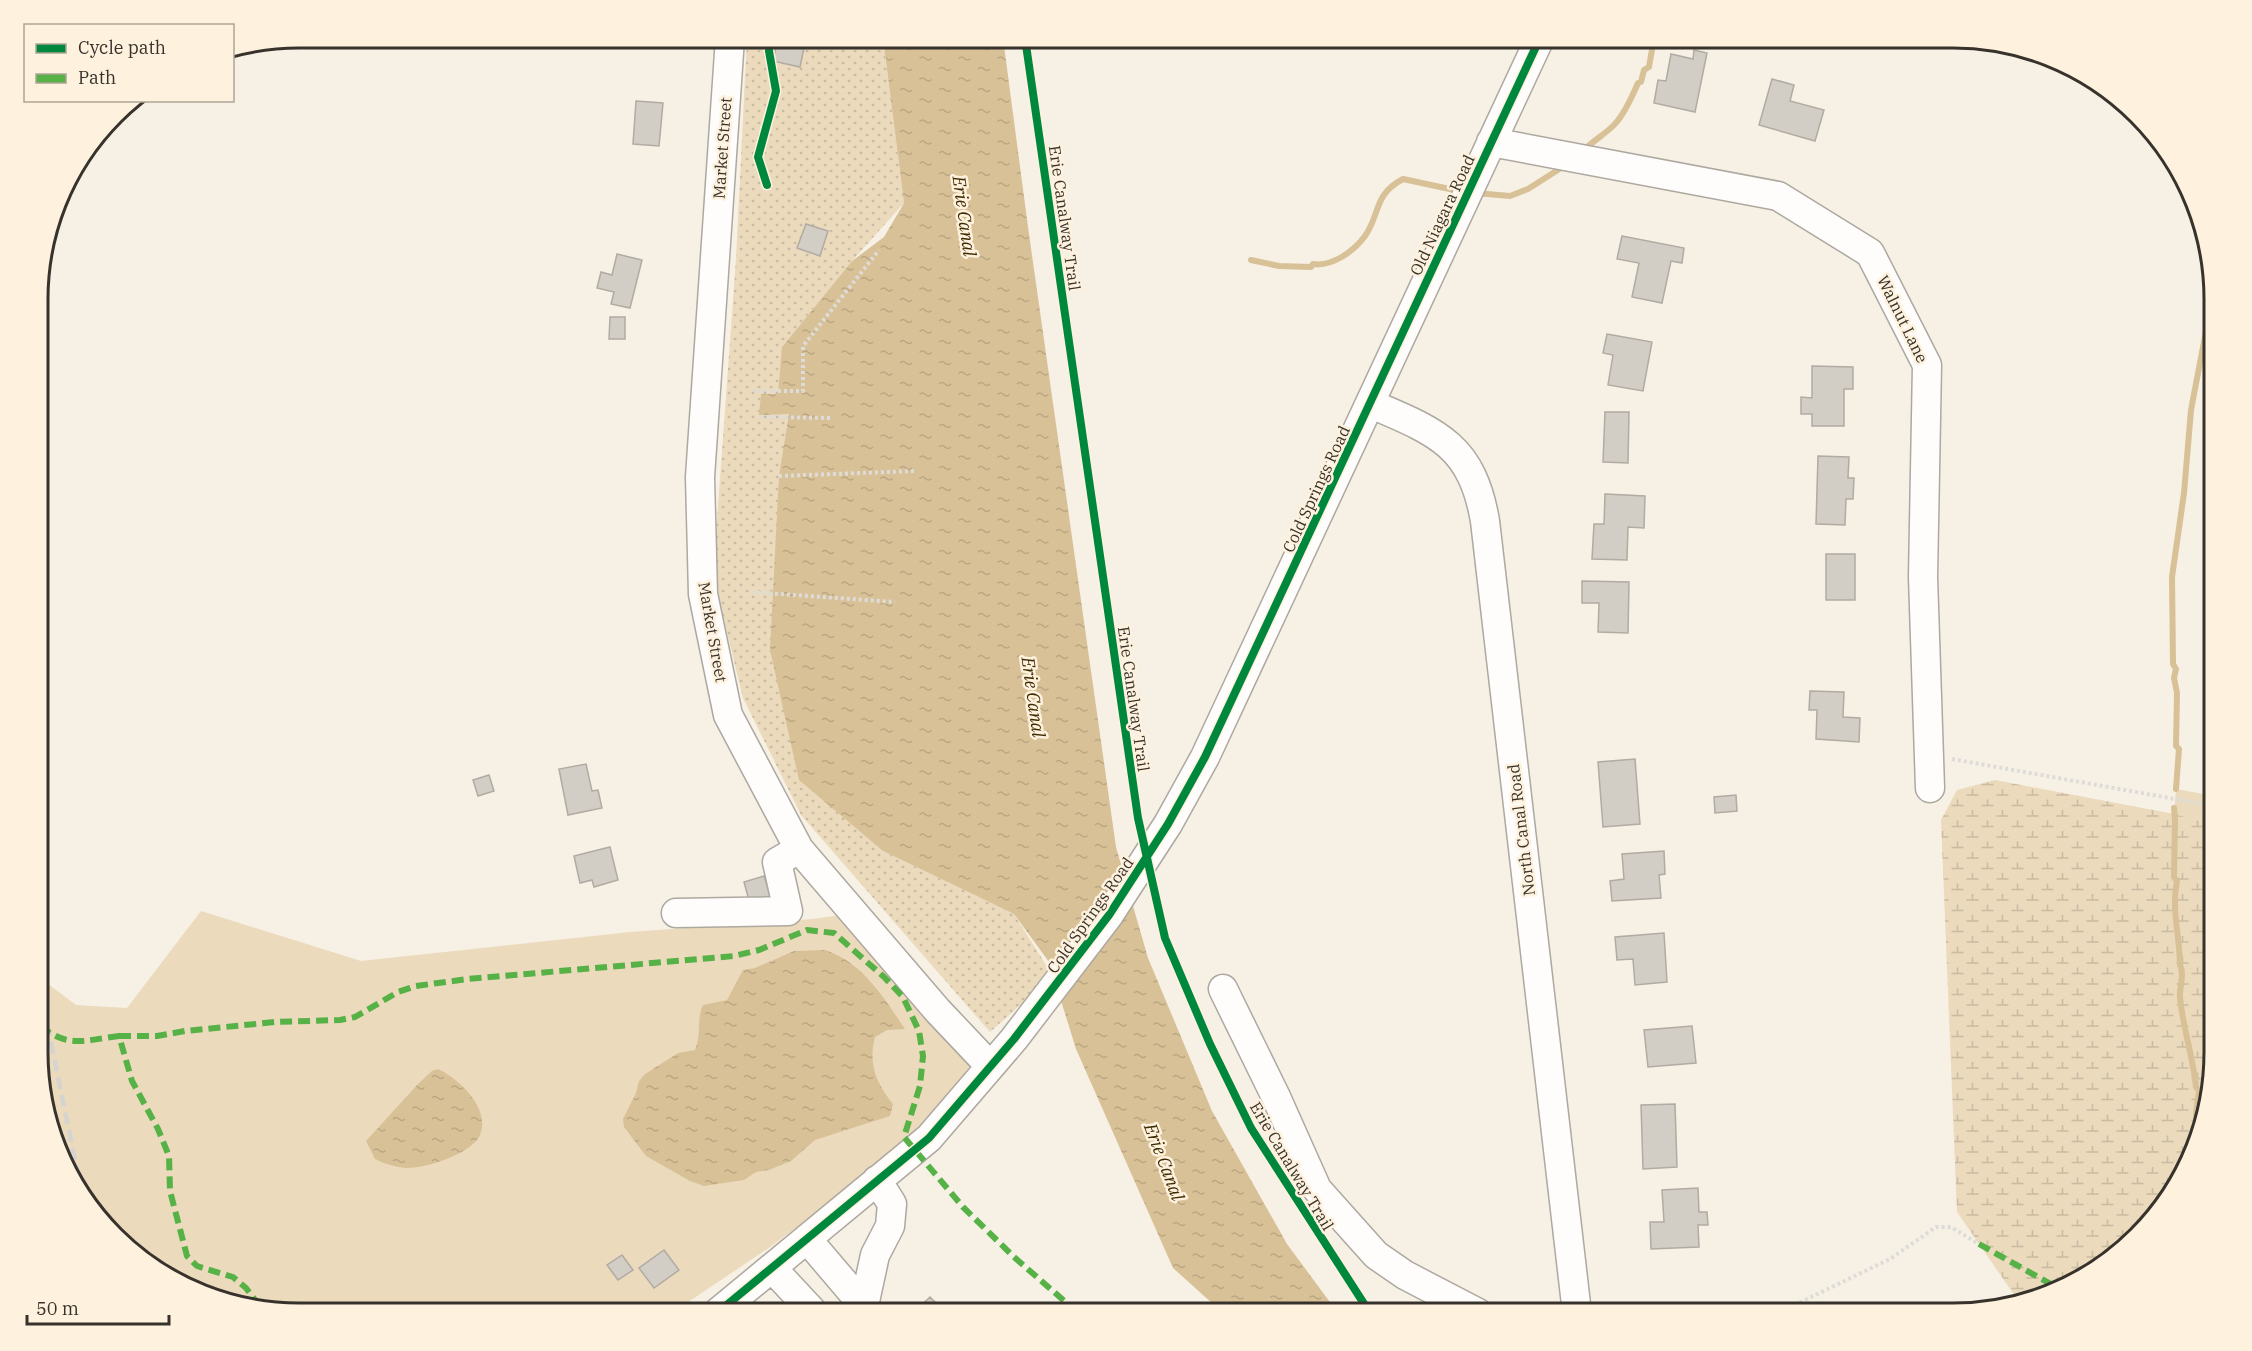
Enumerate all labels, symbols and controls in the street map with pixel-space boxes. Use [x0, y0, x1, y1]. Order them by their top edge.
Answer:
legend [24, 24, 234, 102]
text: Cycle path [78, 36, 166, 59]
text: Path [78, 66, 116, 89]
street label: Market Street [708, 96, 736, 199]
street label: Erie Canalway Trail [1045, 144, 1085, 292]
street label: Old Niagara Road [1405, 151, 1479, 279]
water label: Erie Canal [947, 173, 982, 259]
street label: Walnut Lane [1873, 272, 1933, 366]
street label: Cold Springs Road [1278, 422, 1354, 555]
street label: Market Street [694, 580, 732, 684]
street label: Erie Canalway Trail [1114, 625, 1154, 773]
water label: Erie Canal [1016, 654, 1051, 740]
street label: North Canal Road [1503, 763, 1539, 897]
street label: Cold Springs Road [1042, 853, 1138, 977]
street label: Erie Canalway Trail [1246, 1098, 1338, 1234]
water label: Erie Canal [1139, 1119, 1190, 1205]
scale bar [27, 1288, 170, 1326]
text: 50 m [36, 1297, 79, 1320]

